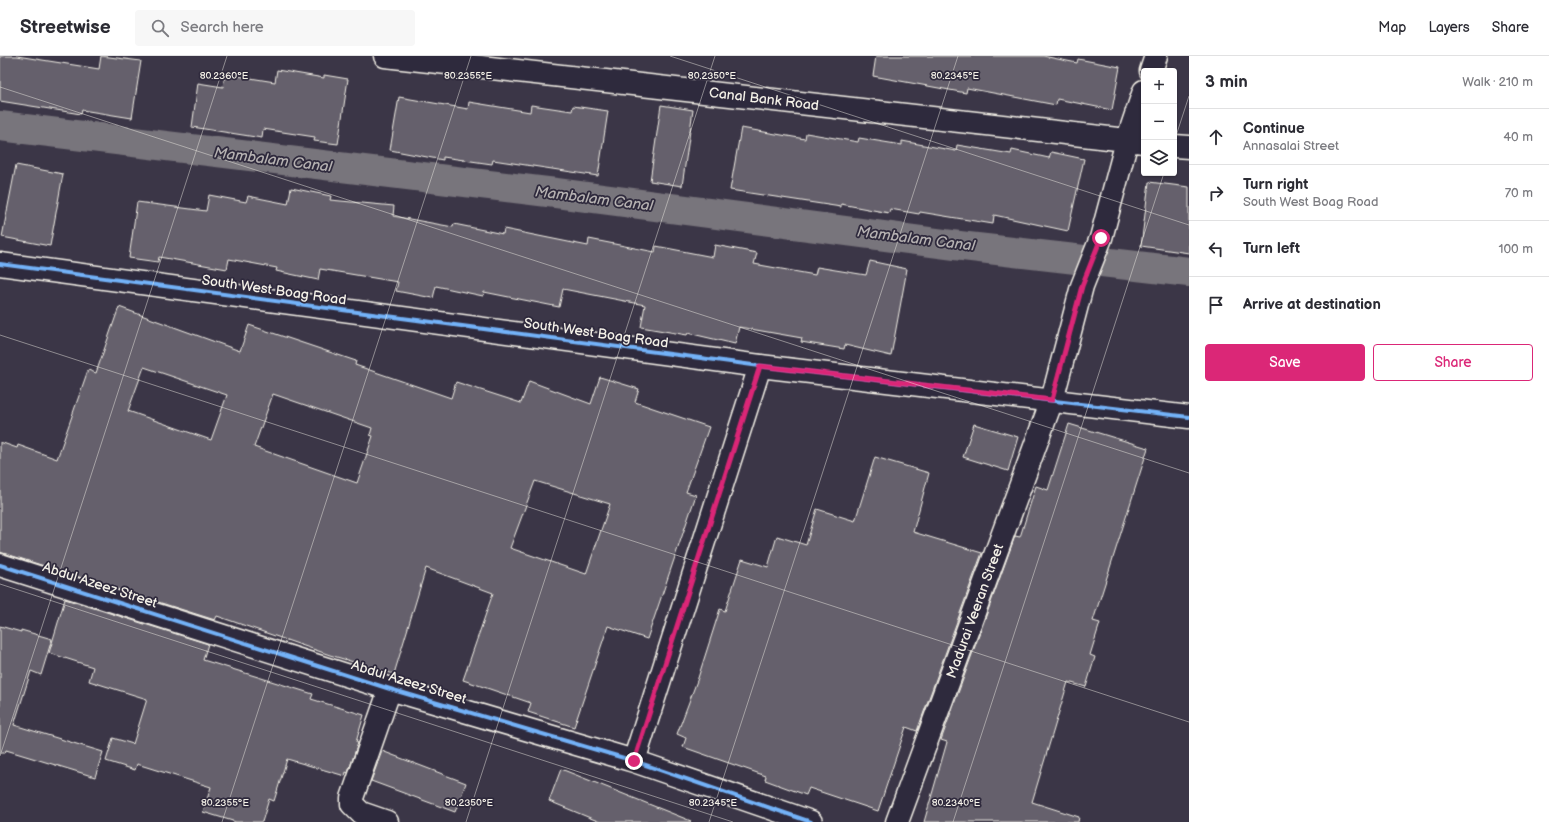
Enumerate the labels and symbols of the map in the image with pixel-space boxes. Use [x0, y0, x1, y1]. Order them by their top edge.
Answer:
text: 80.2360°E [200, 70, 249, 82]
text: 80.2355°E [444, 70, 492, 82]
text: 80.2350°E [688, 70, 737, 82]
text: 80.2345°E [931, 70, 980, 82]
street label: Canal Bank Road [708, 84, 820, 114]
water label: Mambalam Canal [213, 143, 334, 177]
water label: Mambalam Canal [534, 182, 655, 216]
water label: Mambalam Canal [856, 222, 977, 256]
route start [1092, 229, 1110, 247]
street label: South West Boag Road [201, 271, 347, 309]
street label: South West Boag Road [523, 314, 669, 352]
street label: Madurai Veeran Street [943, 541, 1007, 681]
street label: Abdul Azeez Street [41, 558, 160, 612]
street label: Abdul Azeez Street [349, 656, 469, 708]
route end [625, 752, 643, 770]
text: 80.2355°E [201, 797, 249, 809]
text: 80.2350°E [445, 797, 494, 809]
text: 80.2345°E [689, 797, 738, 809]
text: 80.2340°E [932, 797, 981, 809]

